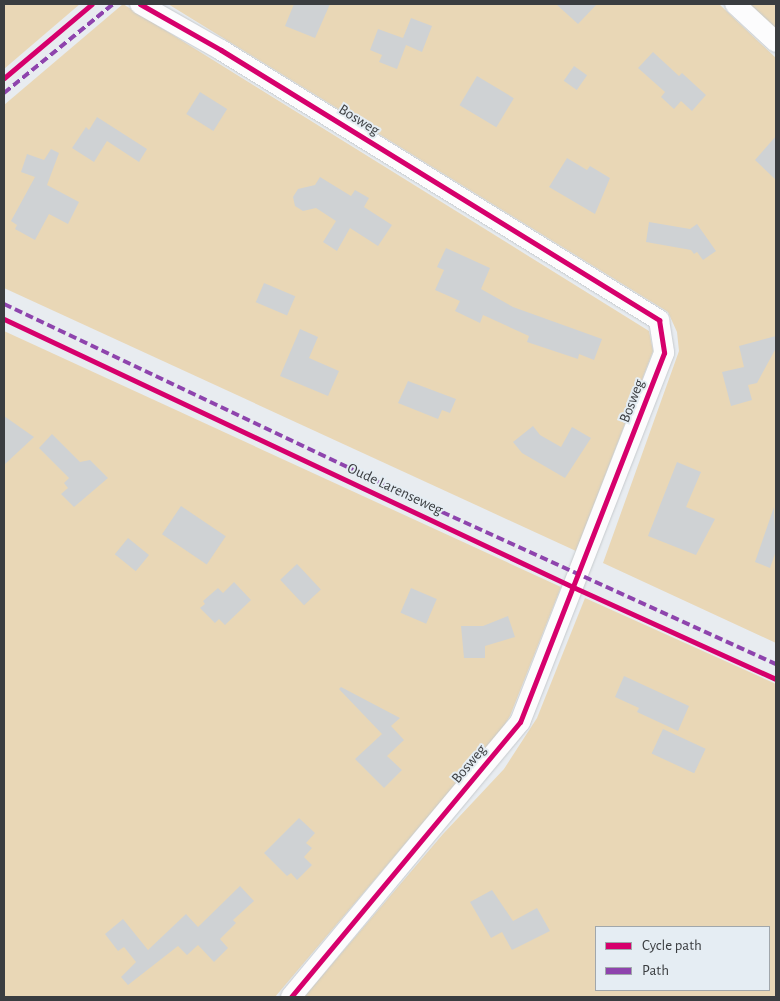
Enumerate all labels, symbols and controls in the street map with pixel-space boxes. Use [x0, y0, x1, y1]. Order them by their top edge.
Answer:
street label: Bosweg [335, 101, 383, 139]
street label: Bosweg [616, 377, 648, 425]
street label: Oude Larenseweg [344, 459, 446, 519]
street label: Bosweg [448, 741, 490, 787]
legend [595, 926, 770, 991]
text: Cycle path [642, 938, 702, 953]
text: Path [642, 963, 669, 978]

